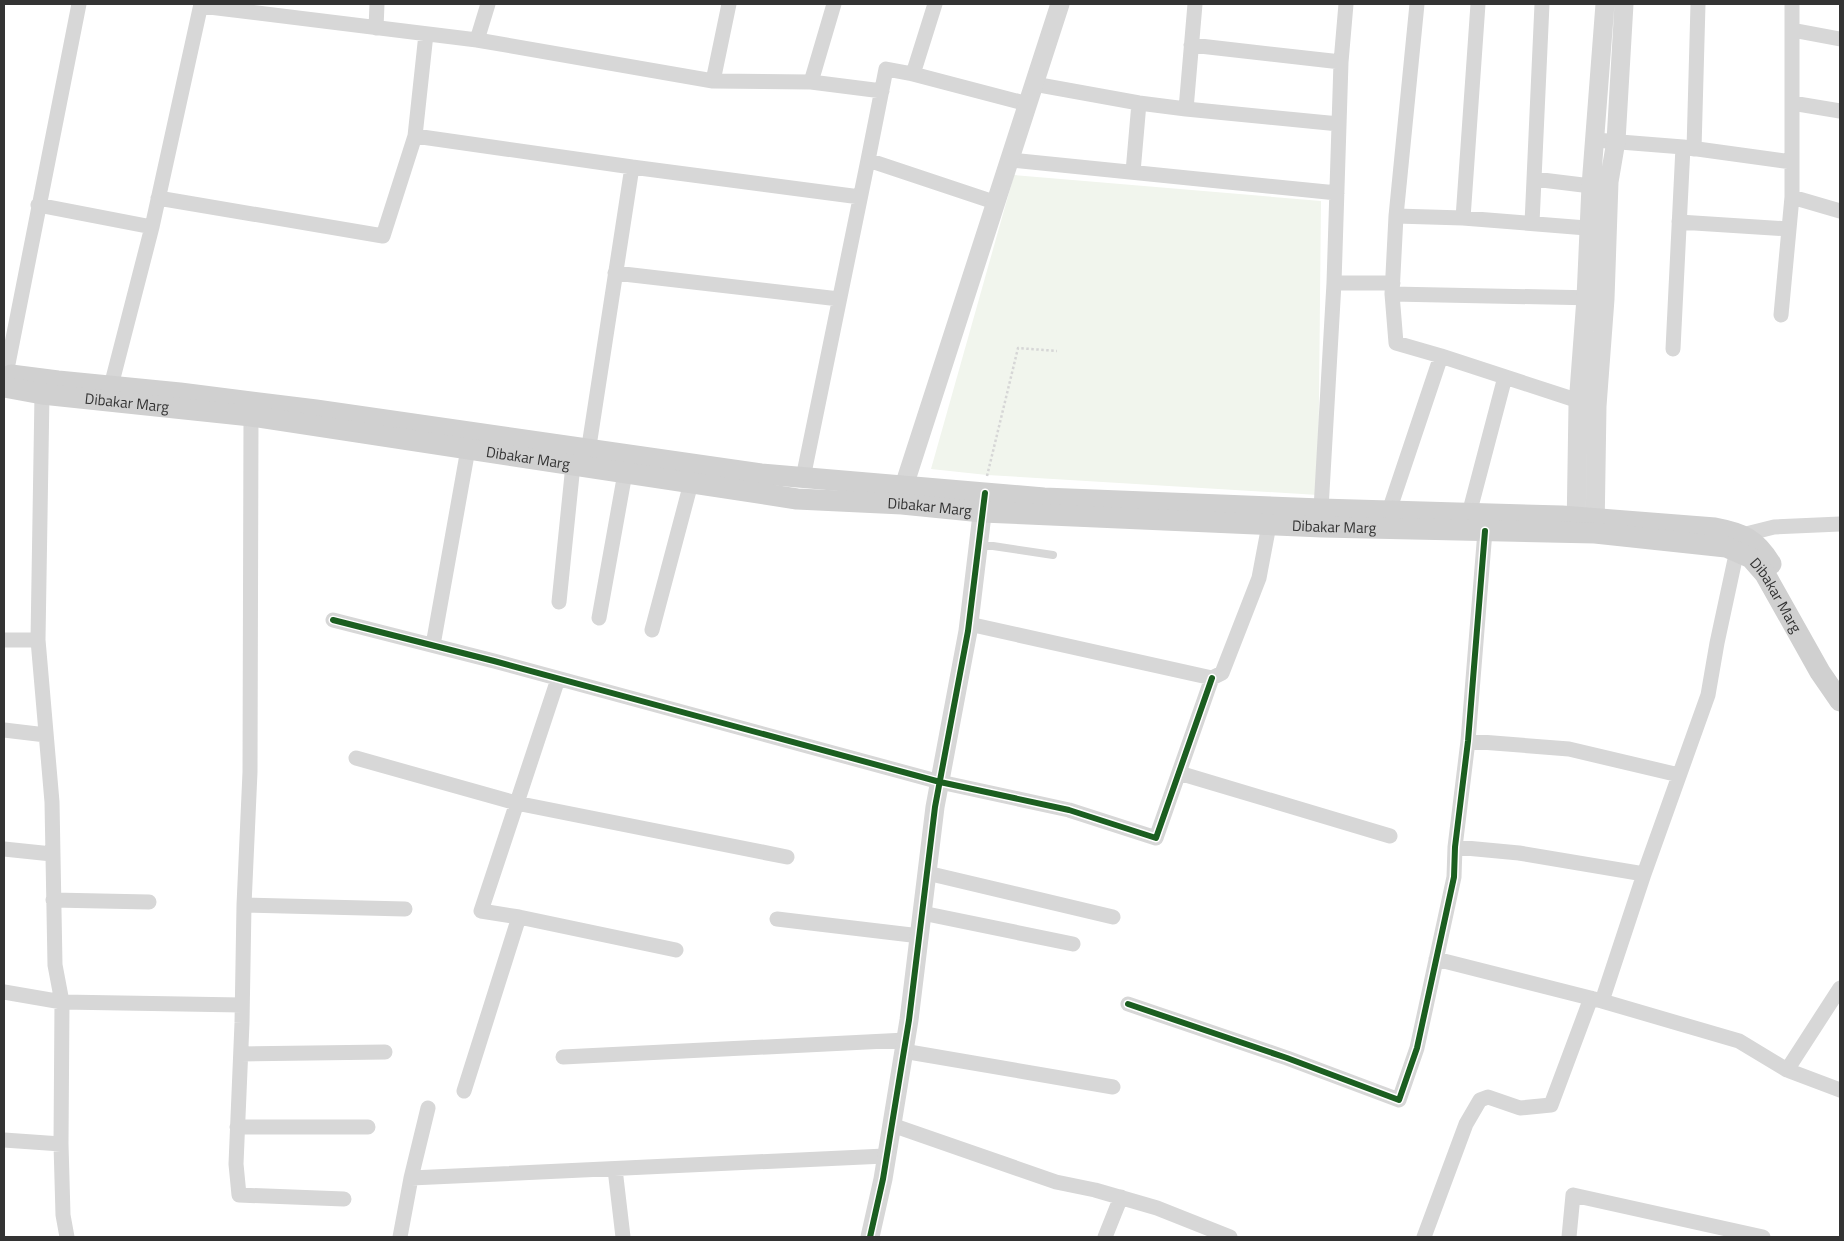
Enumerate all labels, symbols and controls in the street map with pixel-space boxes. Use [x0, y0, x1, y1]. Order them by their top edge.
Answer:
street label: Dibakar Marg [84, 387, 170, 418]
street label: Dibakar Marg [485, 440, 572, 475]
street label: Dibakar Marg [887, 491, 973, 522]
street label: Dibakar Marg [1291, 514, 1377, 539]
street label: Dibakar Marg [1745, 552, 1808, 637]

